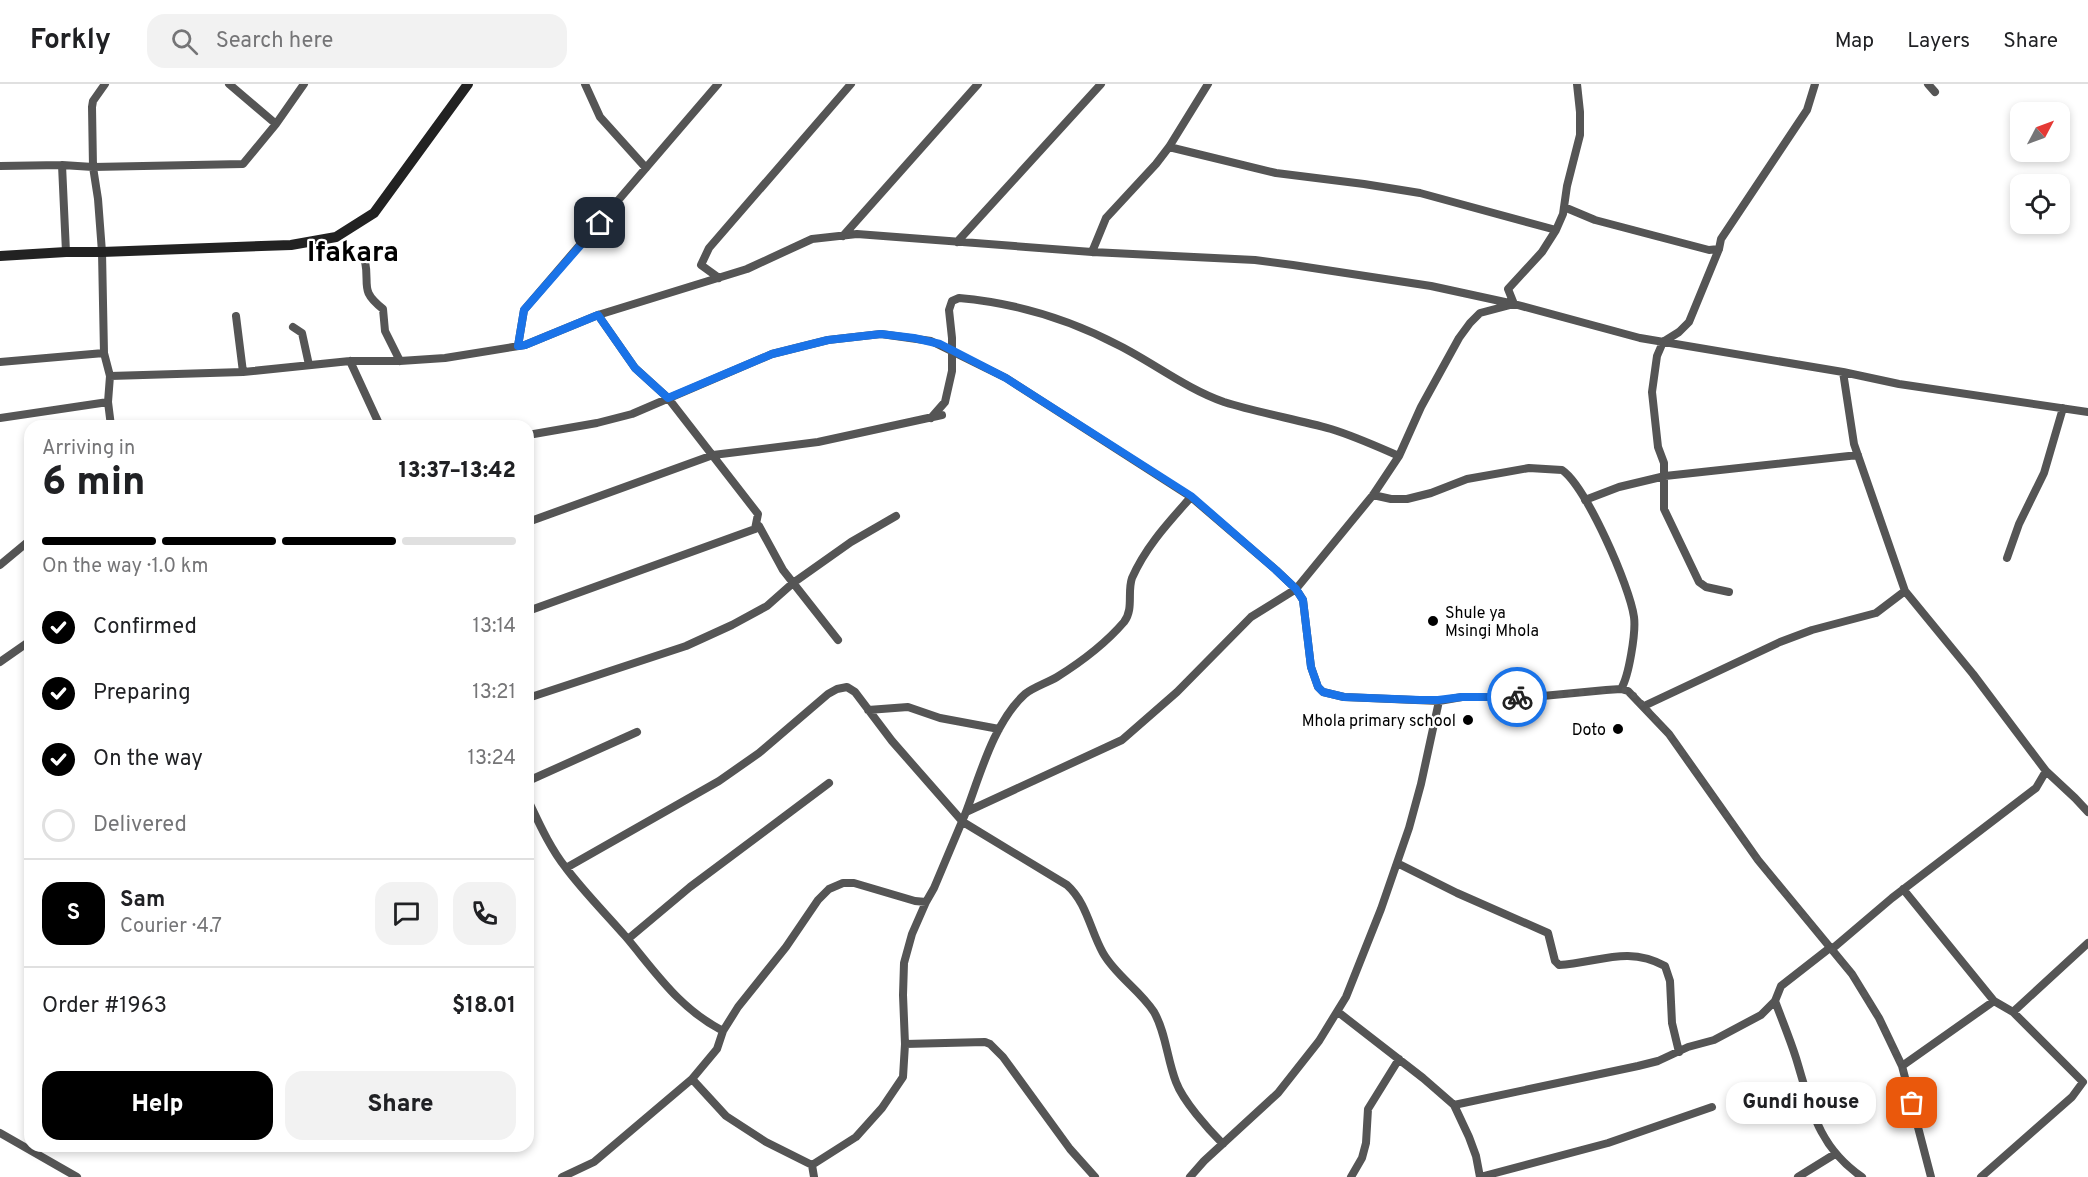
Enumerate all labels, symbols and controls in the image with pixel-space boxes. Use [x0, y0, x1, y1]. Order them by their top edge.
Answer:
search box [147, 14, 567, 68]
text: Forkly [30, 23, 111, 59]
icon: search [168, 25, 201, 58]
text: Search here [216, 28, 333, 55]
text: Map [1835, 28, 1874, 55]
text: Layers [1907, 28, 1970, 55]
text: Share [2003, 28, 2058, 55]
north arrow [2010, 102, 2070, 162]
map controls [2010, 102, 2070, 234]
button: locate [2010, 174, 2070, 234]
pin [574, 197, 625, 248]
icon: home [583, 206, 616, 239]
district label: Ifakara [307, 236, 399, 272]
text: Arriving in [42, 436, 135, 462]
text: 13:37–13:42 [398, 458, 516, 485]
text: 6 min [42, 460, 146, 509]
text: On the way · 1.0 km [42, 554, 208, 580]
place label: Shule ya Msingi Mhola [1445, 604, 1539, 642]
icon: check [42, 611, 75, 644]
text: Confirmed [93, 614, 197, 641]
text: 13:14 [473, 614, 516, 640]
marker: Shule ya Msingi Mhola [1426, 614, 1440, 628]
courier [1487, 667, 1547, 727]
icon: check [42, 677, 75, 710]
text: Preparing [93, 680, 191, 707]
text: 13:21 [472, 680, 516, 706]
icon: bike [1501, 681, 1534, 714]
place label: Mhola primary school [1302, 712, 1456, 732]
marker: Mhola primary school [1461, 713, 1475, 727]
place label: Doto [1572, 721, 1606, 741]
marker: Doto [1611, 722, 1625, 736]
icon: check [42, 743, 75, 776]
text: On the way [93, 746, 203, 773]
text: 13:24 [468, 746, 516, 772]
text: Delivered [93, 812, 187, 839]
button: chat [375, 882, 438, 945]
button: phone [453, 882, 516, 945]
text: Sam [120, 887, 165, 914]
text: S [67, 900, 80, 927]
text: Courier · 4.7 [120, 914, 222, 940]
text: Order #1963 [42, 993, 167, 1020]
text: $18.01 [452, 993, 516, 1020]
button: Help [42, 1071, 273, 1140]
button: Share [285, 1071, 516, 1140]
pin [1886, 1077, 1937, 1128]
callout: Gundi house [1726, 1082, 1876, 1124]
icon: bag [1895, 1086, 1928, 1119]
text: Gundi house [1743, 1090, 1859, 1116]

